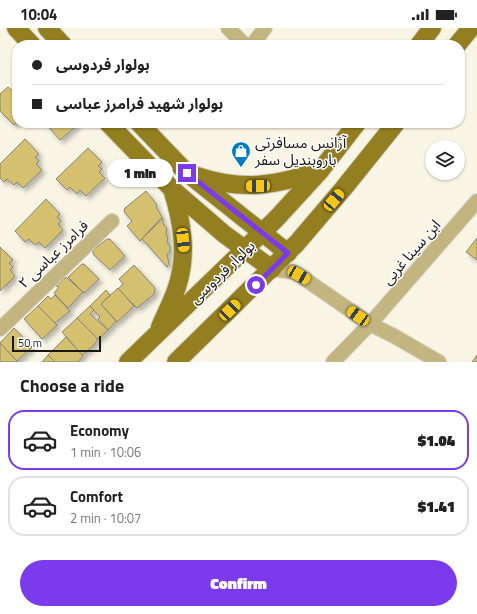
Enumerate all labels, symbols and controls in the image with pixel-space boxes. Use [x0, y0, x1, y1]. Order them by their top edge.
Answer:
text: 10:04 [20, 3, 57, 26]
text: بولوار فردوسی [56, 53, 150, 76]
text: بولوار شهید فرامرز عباسی [56, 92, 223, 115]
place label: آژانس مسافرتی باروبندیل سفر [254, 131, 347, 171]
shop icon: آژانس مسافرتی باروبندیل سفر [230, 140, 252, 168]
map controls [425, 140, 465, 180]
button: layers [425, 140, 465, 180]
callout: 1 min [107, 159, 173, 187]
text: 1 min [124, 163, 156, 183]
route end [178, 164, 196, 182]
car [246, 180, 270, 192]
car [322, 187, 346, 213]
street label: فرامرز عباسی ۲ [13, 214, 94, 294]
street label: ابن سینا غربی [376, 214, 446, 290]
car [176, 227, 190, 253]
street label: بولوار فردوسی [184, 235, 260, 309]
car [286, 264, 312, 286]
route start [247, 276, 265, 294]
car [217, 297, 243, 323]
car [345, 304, 371, 328]
scale bar [12, 334, 101, 353]
text: 50 m [18, 335, 42, 351]
text: Choose a ride [20, 372, 124, 399]
text: Economy [70, 419, 129, 442]
icon: car [22, 422, 58, 458]
text: $1.04 [418, 429, 455, 452]
text: 1 min · 10:06 [70, 442, 141, 462]
text: Comfort [70, 485, 123, 508]
icon: car [22, 488, 58, 524]
text: $1.41 [418, 495, 455, 518]
text: 2 min · 10:07 [70, 508, 141, 528]
button: Confirm [20, 560, 457, 606]

